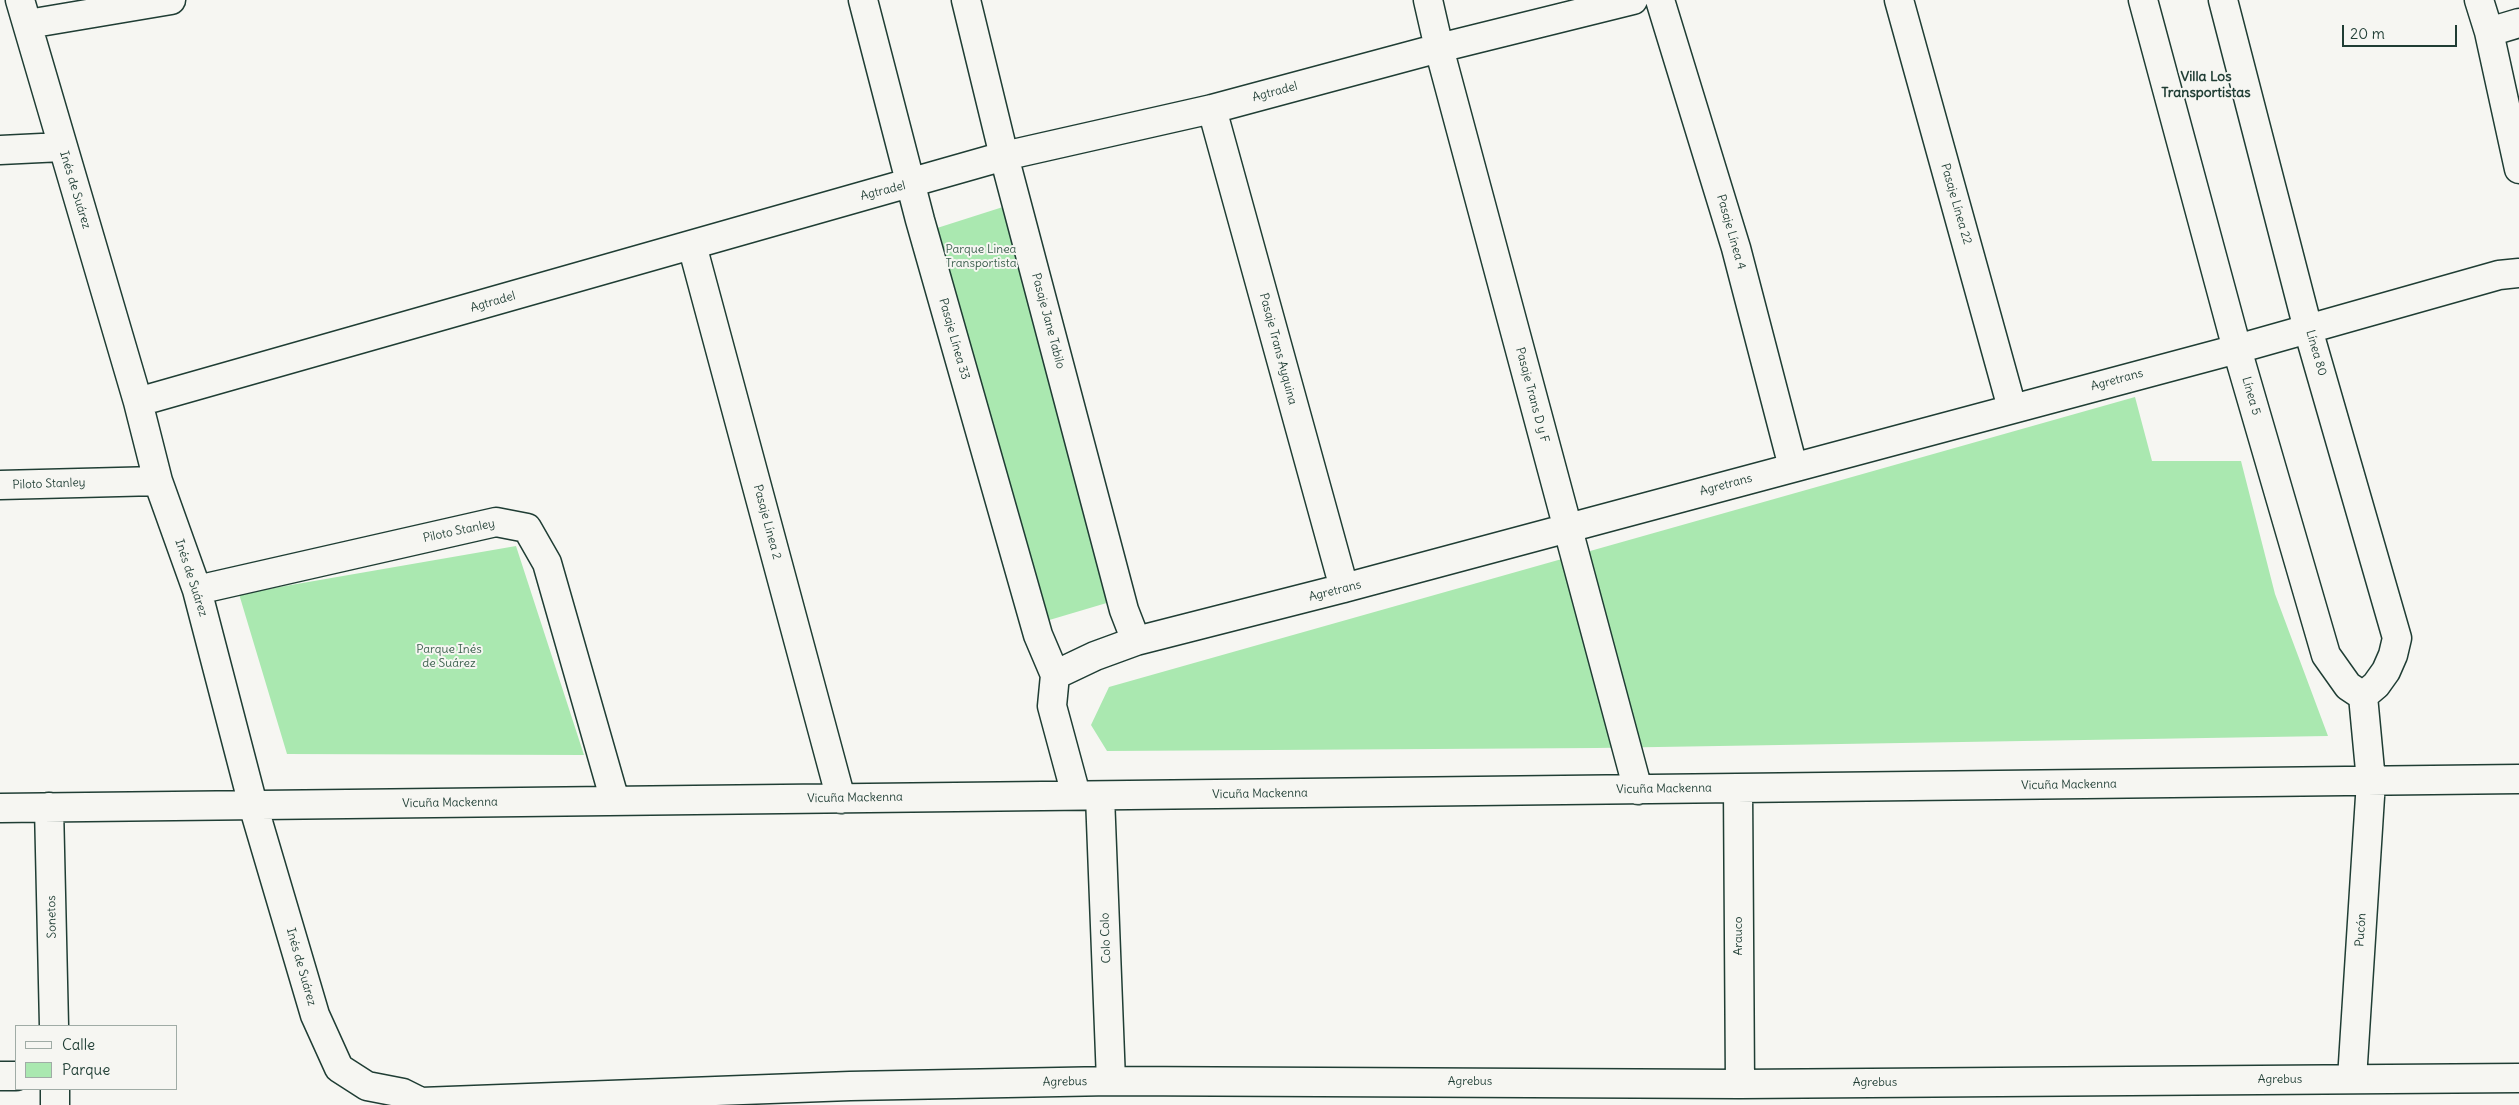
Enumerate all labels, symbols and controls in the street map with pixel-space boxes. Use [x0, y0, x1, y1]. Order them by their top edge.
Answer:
scale bar [2344, 15, 2459, 47]
text: 20 m [2350, 24, 2385, 43]
district label: Villa Los Transportistas [2161, 69, 2251, 102]
street label: Agtradel [1251, 79, 1299, 105]
street label: Inés de Suárez [56, 149, 94, 231]
street label: Pasaje Línea 22 [1938, 162, 1974, 246]
street label: Agtradel [859, 178, 907, 204]
street label: Pasaje Línea 4 [1713, 193, 1749, 271]
park label: Parque Linea Transportista [945, 243, 1017, 271]
street label: Pasaje Jane Tabilo [1028, 272, 1068, 370]
street label: Agtradel [469, 289, 517, 315]
street label: Pasaje Trans Ayquina [1256, 292, 1300, 406]
street label: Pasaje Línea 33 [935, 297, 973, 381]
street label: Línea 80 [2303, 328, 2329, 378]
street label: Pasaje Trans D y F [1512, 346, 1552, 444]
street label: Agretrans [2089, 366, 2145, 394]
street label: Línea 5 [2239, 375, 2263, 417]
street label: Agretrans [1698, 471, 1754, 499]
street label: Piloto Stanley [12, 476, 86, 492]
street label: Pasaje Línea 2 [750, 483, 784, 561]
street label: Piloto Stanley [422, 516, 496, 546]
street label: Inés de Suárez [172, 538, 210, 618]
street label: Agretrans [1307, 578, 1363, 604]
park label: Parque Inés de Suárez [416, 643, 482, 671]
street label: Vicuña Mackenna [2021, 777, 2117, 793]
street label: Vicuña Mackenna [1616, 781, 1712, 797]
street label: Vicuña Mackenna [1212, 786, 1308, 802]
street label: Vicuña Mackenna [807, 790, 903, 806]
street label: Vicuña Mackenna [402, 795, 498, 811]
street label: Sonetos [44, 895, 60, 939]
street label: Colo Colo [1098, 912, 1114, 964]
street label: Pucón [2353, 913, 2369, 947]
street label: Arauco [1732, 917, 1746, 955]
street label: Inés de Suárez [283, 926, 319, 1008]
legend [15, 1025, 178, 1090]
text: Calle [62, 1035, 95, 1054]
text: Parque [62, 1060, 110, 1079]
street label: Agrebus [2258, 1073, 2302, 1087]
street label: Agrebus [1043, 1074, 1087, 1090]
street label: Agrebus [1448, 1075, 1492, 1089]
street label: Agrebus [1853, 1076, 1897, 1090]

